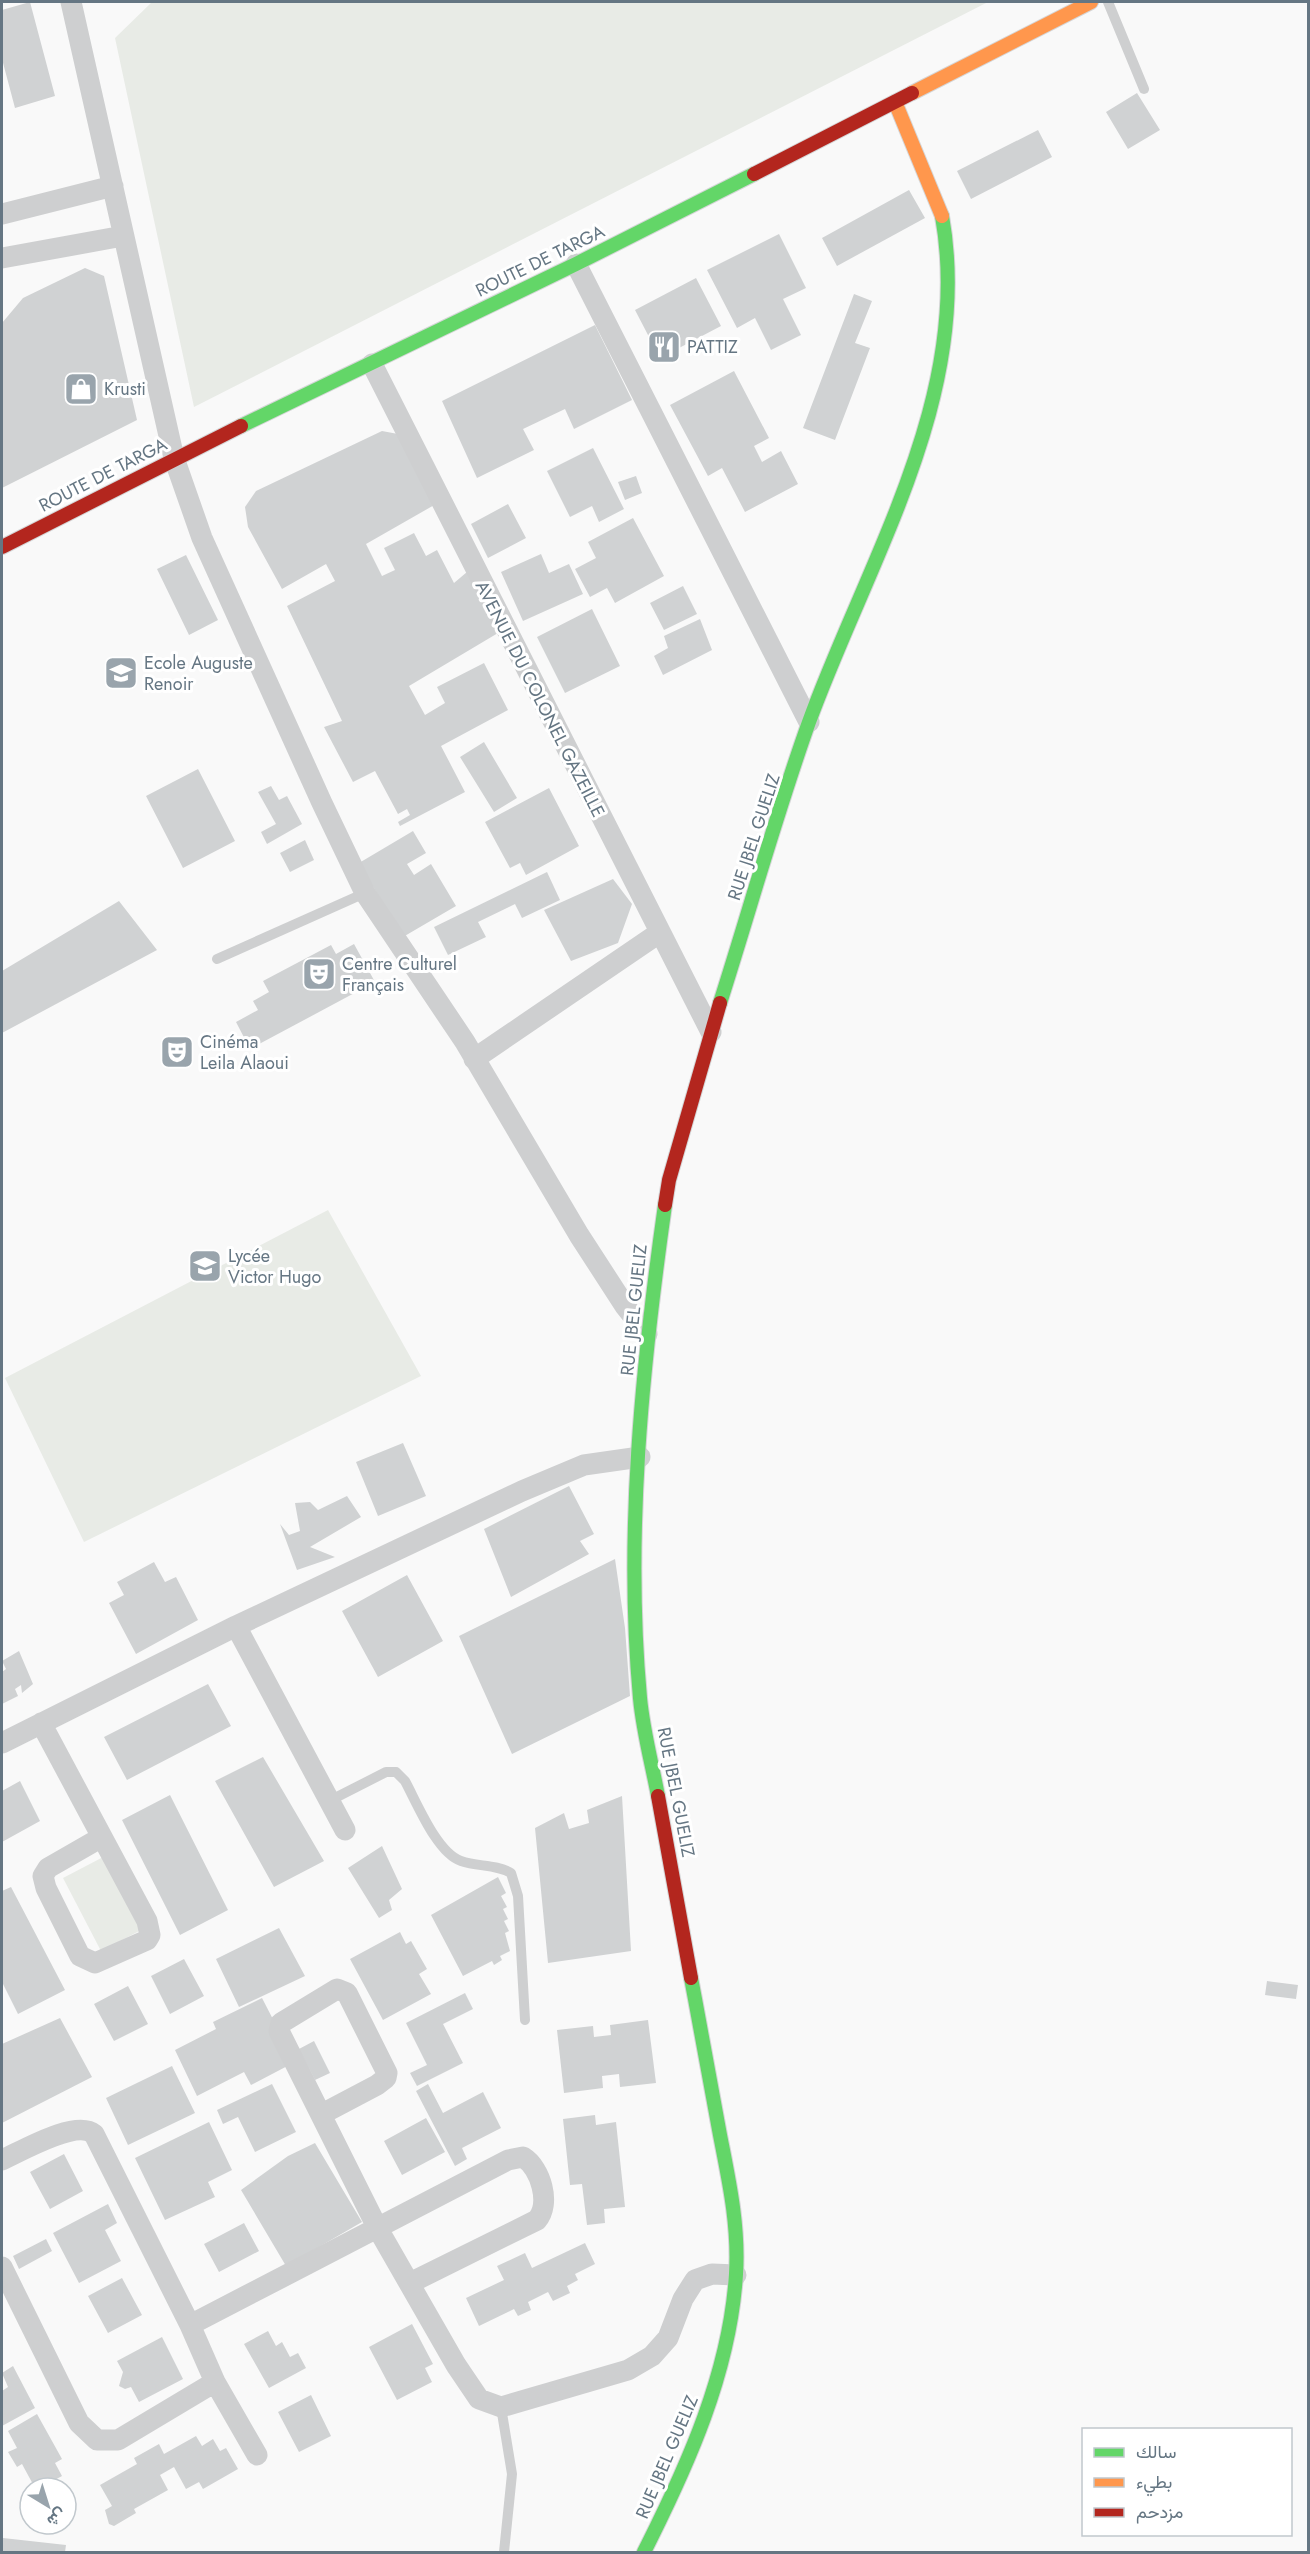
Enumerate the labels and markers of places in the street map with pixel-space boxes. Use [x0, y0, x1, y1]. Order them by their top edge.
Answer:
restaurant icon: PATTIZ [646, 329, 682, 365]
place label: PATTIZ [687, 334, 738, 360]
shop icon: Krusti [63, 371, 99, 407]
place label: Krusti [104, 376, 146, 402]
place label: Ecole Auguste Renoir [144, 650, 253, 697]
school or university icon: Ecole Auguste Renoir [103, 655, 139, 691]
place label: Centre Culturel Français [342, 951, 457, 998]
theatre icon: Centre Culturel Français [301, 956, 337, 992]
place label: Cinéma Leila Alaoui [200, 1029, 289, 1076]
theatre icon: Cinéma Leila Alaoui [159, 1034, 195, 1070]
place label: Lycée Victor Hugo [228, 1243, 321, 1290]
school or university icon: Lycée Victor Hugo [187, 1248, 223, 1284]

